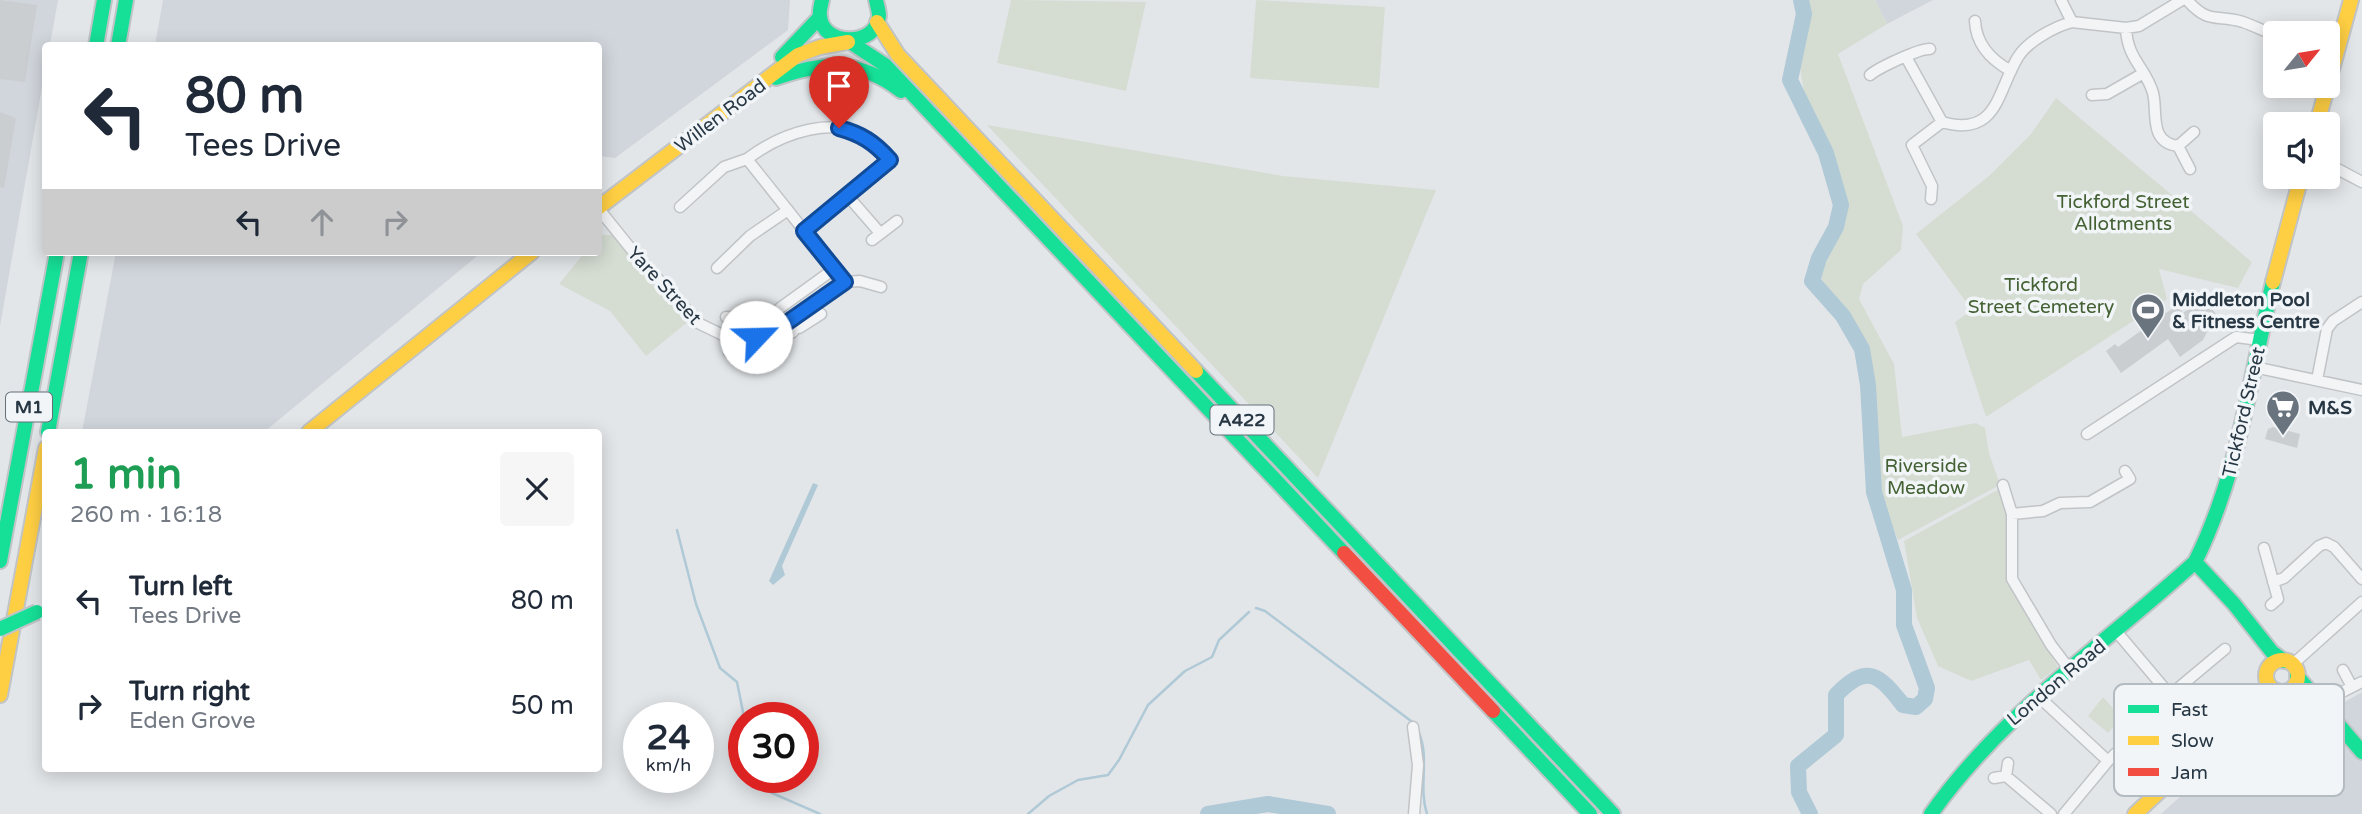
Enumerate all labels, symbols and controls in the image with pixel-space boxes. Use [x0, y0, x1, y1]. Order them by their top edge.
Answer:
north arrow [2263, 21, 2340, 98]
map controls [2263, 21, 2340, 189]
pin [809, 56, 869, 128]
text: 80 m [185, 67, 304, 126]
icon: arrive [820, 67, 858, 105]
icon: left [70, 70, 161, 161]
street label: Willen Road [671, 74, 770, 157]
button: sound [2263, 112, 2340, 189]
text: Tees Drive [185, 127, 341, 165]
park label: Tickford Street Allotments [2056, 191, 2190, 235]
icon: left [230, 203, 268, 241]
icon: ahead [303, 203, 341, 241]
icon: right [376, 203, 414, 241]
street label: Yare Street [623, 242, 706, 329]
park label: Tickford Street Cemetery [1968, 274, 2114, 318]
place label: Middleton Pool & Fitness Centre [2172, 289, 2320, 333]
sports icon: Middleton Pool & Fitness Centre [2129, 291, 2167, 340]
position arrow [719, 300, 793, 374]
street label: Tickford Street [2218, 345, 2270, 480]
supermarket icon: M&S [2264, 388, 2302, 437]
road number: M1 [6, 393, 52, 422]
place label: M&S [2308, 397, 2352, 419]
road number: A422 [1210, 406, 1274, 434]
text: 1 min [70, 449, 182, 500]
button: close [500, 452, 574, 526]
park label: Riverside Meadow [1885, 455, 1967, 499]
text: 260 m · 16:18 [70, 501, 222, 529]
text: Turn left [129, 571, 232, 602]
icon: left [70, 582, 108, 620]
text: 80 m [511, 585, 574, 616]
text: Tees Drive [129, 602, 241, 630]
street label: London Road [2003, 635, 2110, 730]
text: Turn right [129, 676, 250, 707]
legend [2114, 684, 2344, 796]
icon: right [70, 687, 108, 725]
text: 50 m [511, 690, 574, 721]
text: Fast [2171, 699, 2208, 721]
speed limit sign: 30 [728, 702, 819, 793]
text: Eden Grove [129, 707, 256, 735]
text: 24 [647, 717, 690, 759]
text: Slow [2171, 730, 2214, 752]
text: km/h [646, 754, 691, 776]
text: Jam [2171, 762, 2208, 784]

